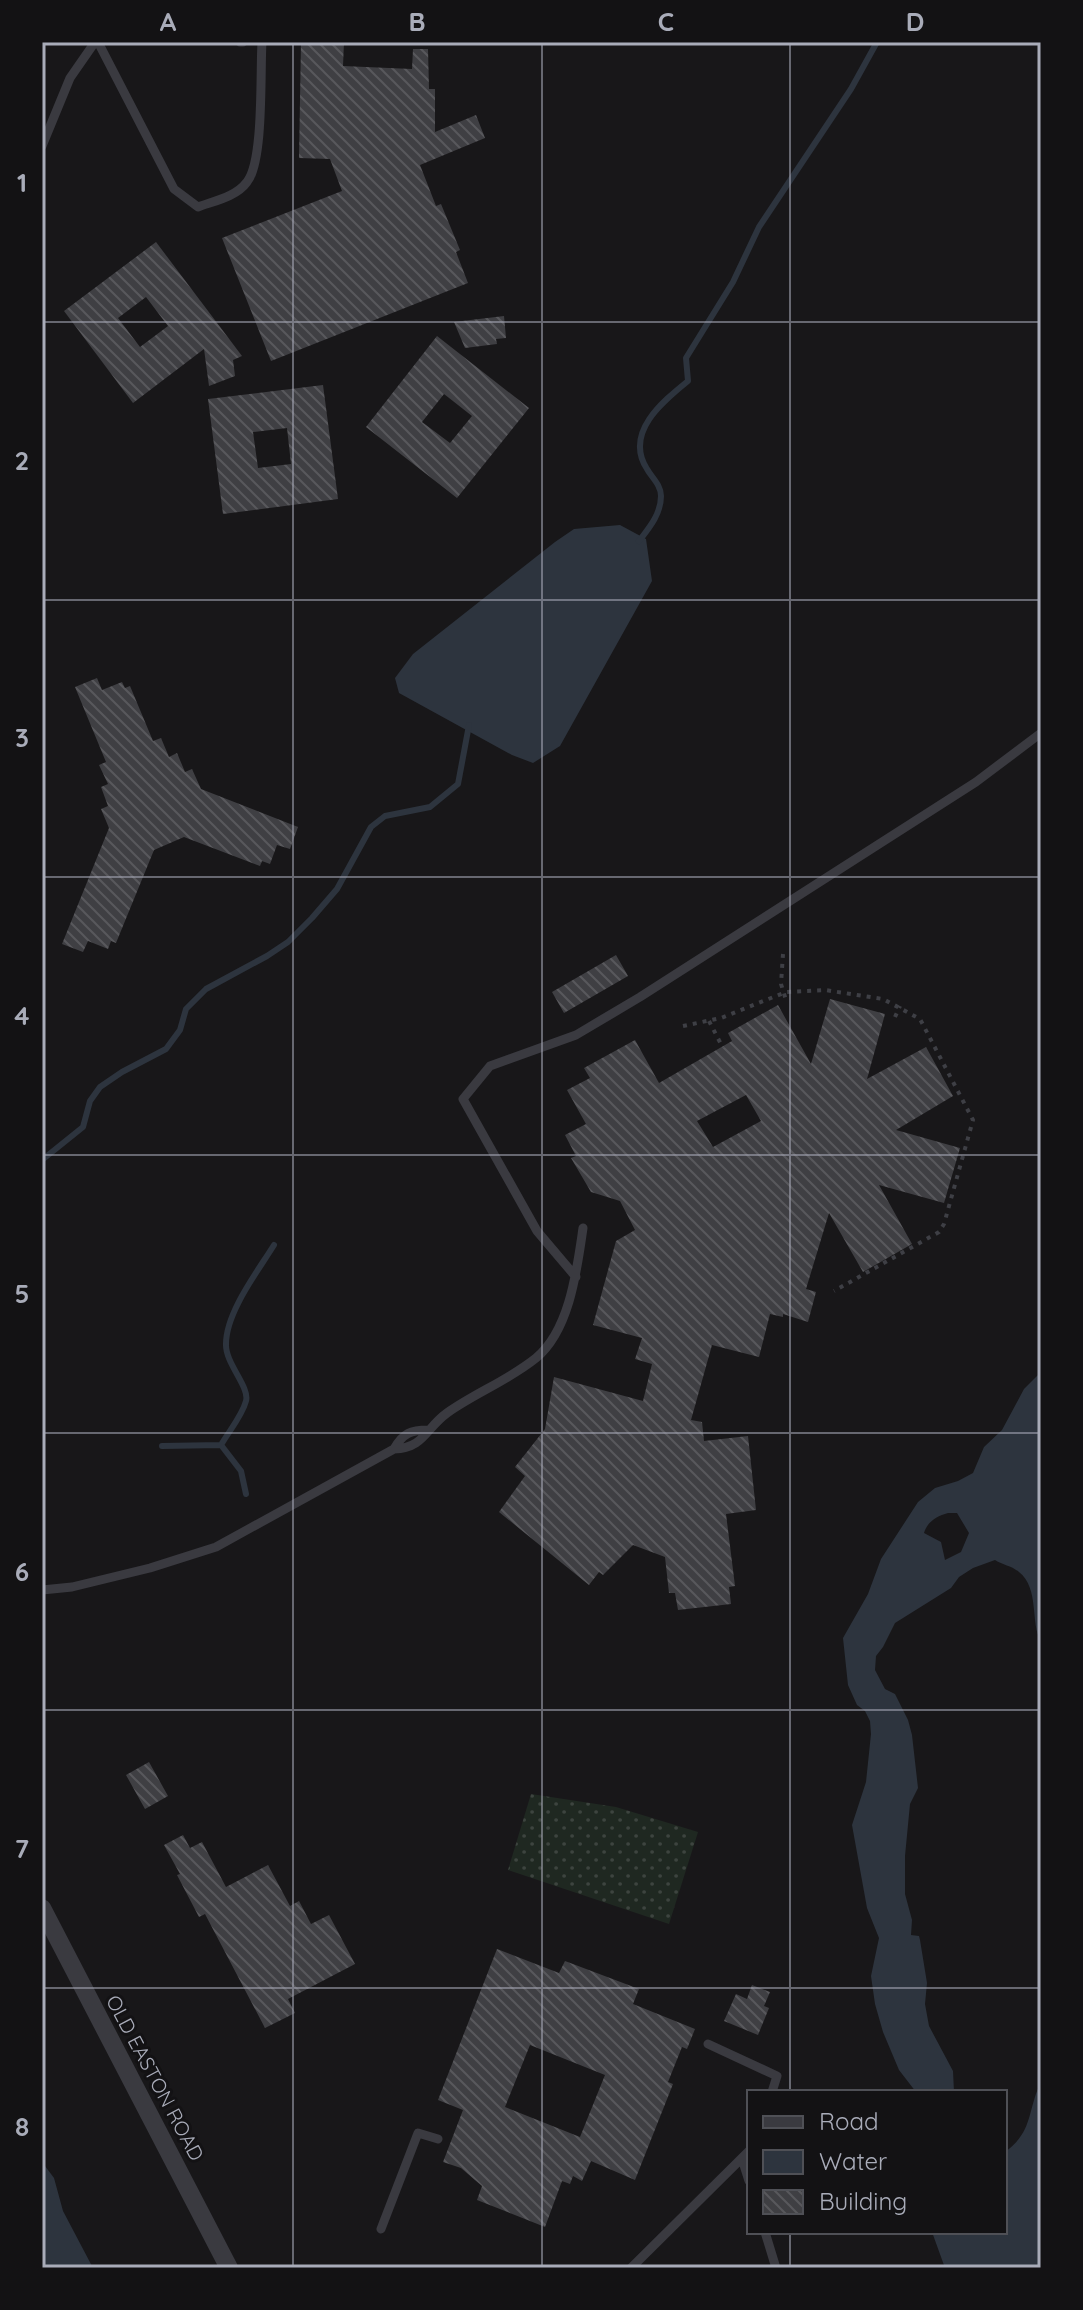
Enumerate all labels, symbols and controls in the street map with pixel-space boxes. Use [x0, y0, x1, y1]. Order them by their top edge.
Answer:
text: A [160, 5, 177, 38]
text: B [408, 5, 426, 38]
text: C [658, 5, 674, 38]
text: D [906, 5, 924, 38]
text: 1 [17, 166, 27, 199]
text: 2 [15, 444, 29, 477]
text: 3 [15, 721, 29, 754]
text: 4 [14, 999, 30, 1032]
text: 5 [15, 1277, 29, 1310]
text: 6 [15, 1555, 29, 1588]
text: 7 [15, 1832, 29, 1865]
street label: OLD EASTON ROAD [101, 1991, 210, 2165]
legend [747, 2090, 1007, 2234]
text: Road [819, 2106, 879, 2136]
text: 8 [15, 2110, 29, 2143]
text: Water [819, 2146, 887, 2176]
text: Building [819, 2186, 907, 2216]

